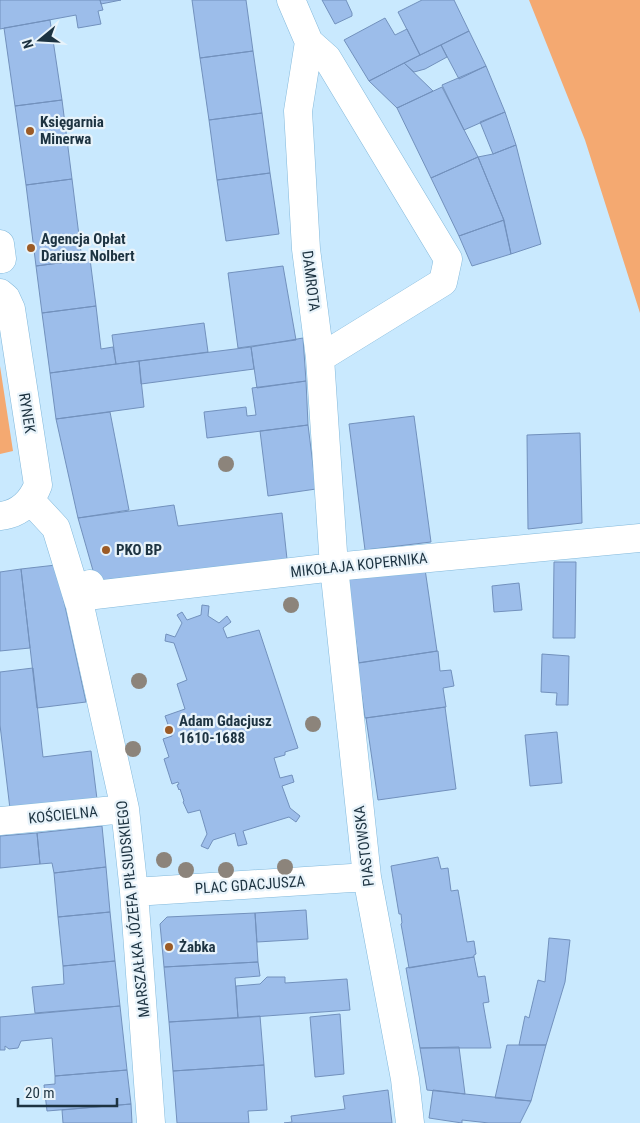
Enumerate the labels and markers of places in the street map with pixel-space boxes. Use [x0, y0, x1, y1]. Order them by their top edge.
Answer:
place label: Księgarnia Minerwa [40, 113, 104, 148]
marker: Księgarnia Minerwa [24, 125, 36, 137]
place label: Agencja Opłat Dariusz Nolbert [41, 230, 135, 265]
marker: Agencja Opłat Dariusz Nolbert [25, 242, 37, 254]
place label: PKO BP [116, 541, 162, 559]
marker: PKO BP [100, 544, 112, 556]
place label: Adam Gdacjusz 1610-1688 [179, 712, 272, 747]
marker: Adam Gdacjusz 1610-1688 [163, 724, 175, 736]
place label: Żabka [179, 938, 216, 956]
marker: Żabka [163, 941, 175, 953]

